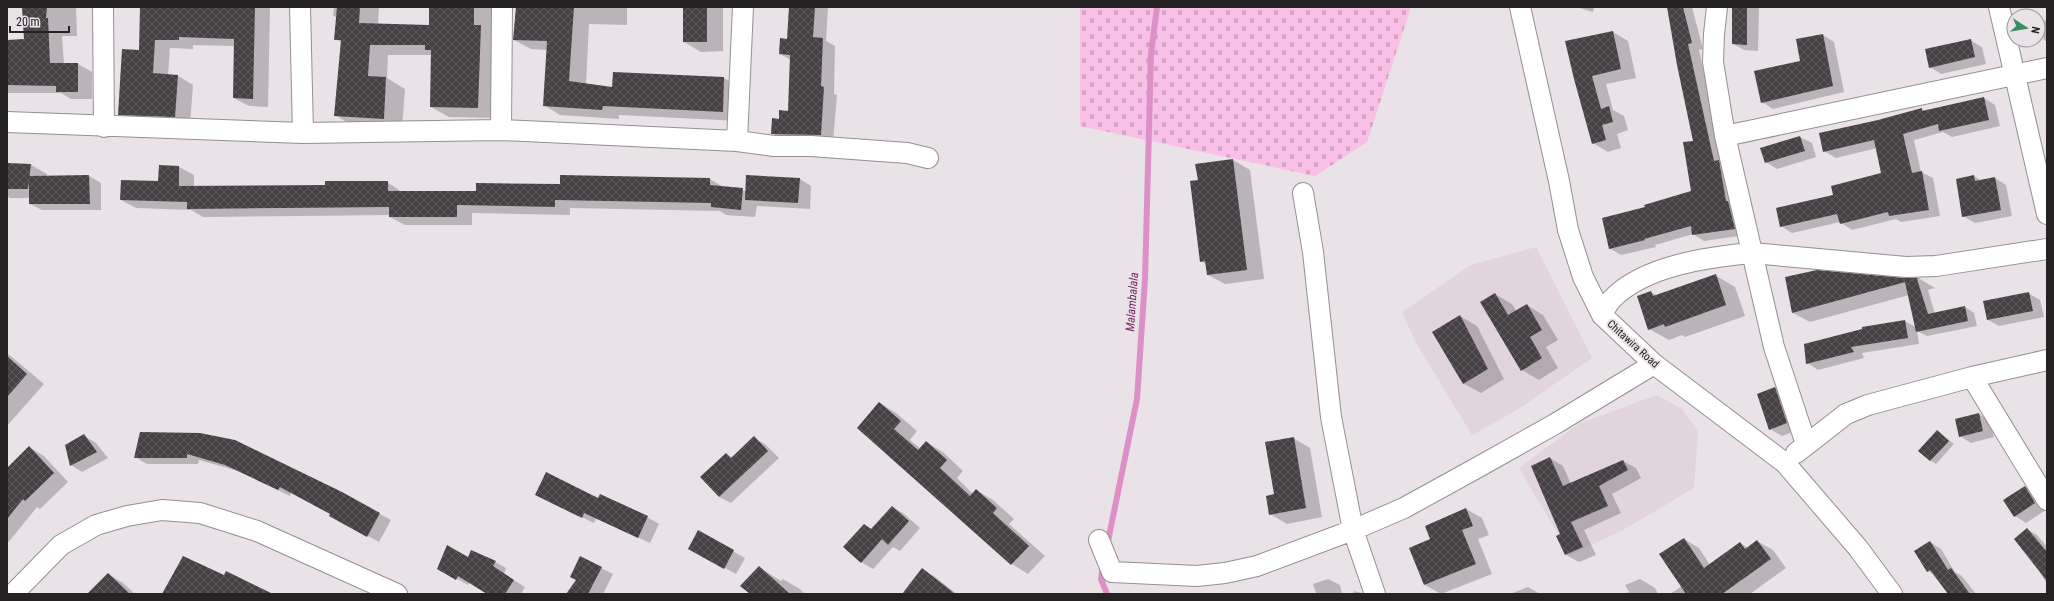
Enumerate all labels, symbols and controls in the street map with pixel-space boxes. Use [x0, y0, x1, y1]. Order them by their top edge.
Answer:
scale bar [10, 8, 69, 34]
north arrow [2006, 8, 2046, 48]
text: 20 m [16, 15, 40, 29]
text: N [2028, 25, 2042, 35]
water label: Malambalala [1123, 272, 1141, 332]
street label: Chitawira Road [1604, 317, 1662, 371]

